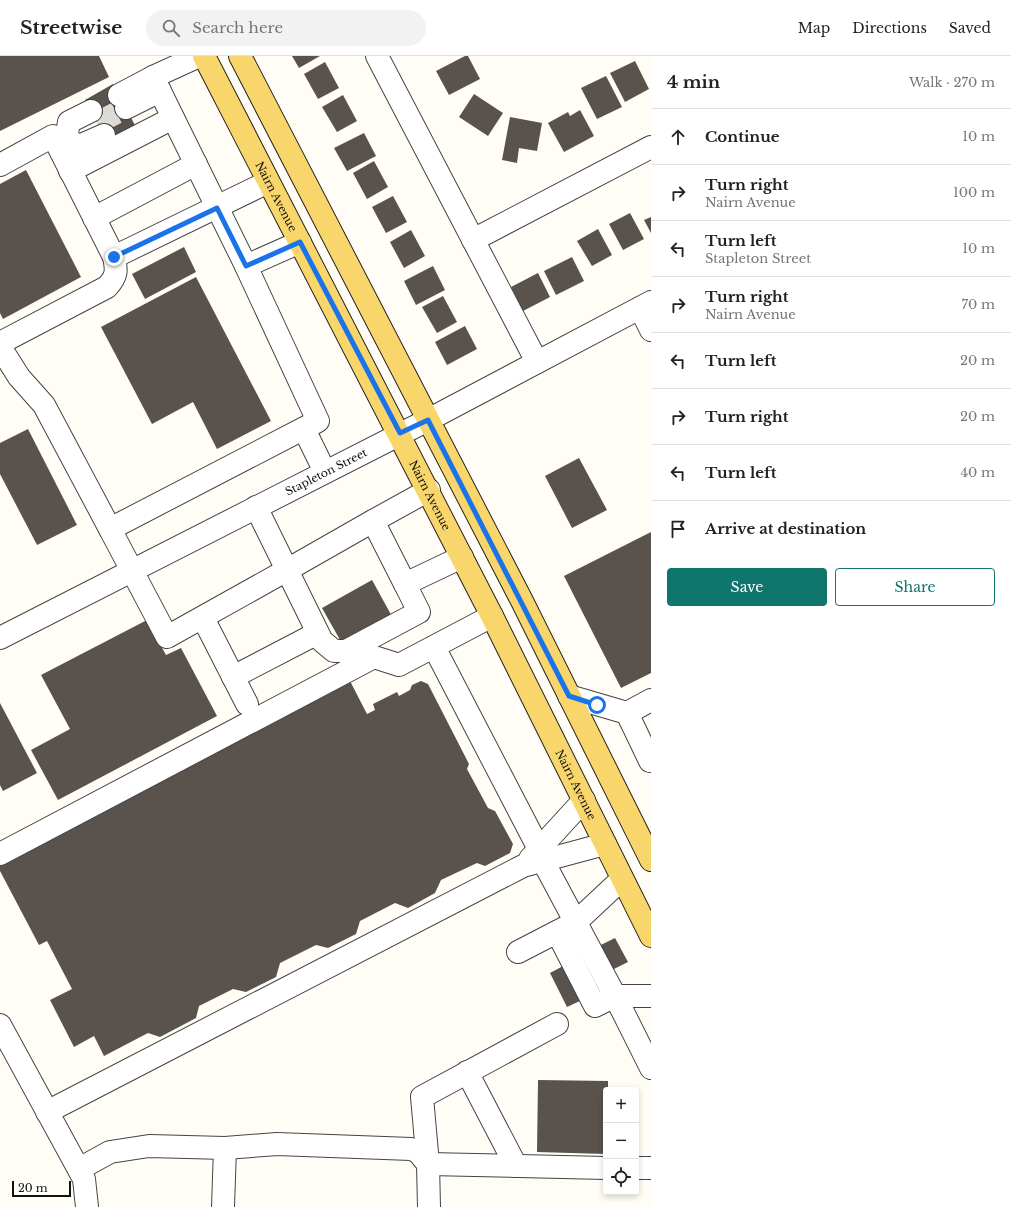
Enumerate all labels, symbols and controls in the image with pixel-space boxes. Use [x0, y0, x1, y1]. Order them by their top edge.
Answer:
search box [146, 10, 426, 46]
text: Streetwise [20, 16, 122, 39]
icon: search [160, 17, 182, 39]
text: Search here [192, 18, 283, 37]
text: Map [798, 19, 830, 37]
text: Directions [852, 19, 927, 37]
text: Saved [949, 19, 991, 37]
text: 4 min [667, 72, 720, 93]
text: Walk · 270 m [909, 74, 995, 91]
icon: ahead [667, 126, 689, 148]
text: Continue [705, 127, 780, 146]
text: 10 m [962, 128, 995, 145]
street label: Nairn Avenue [252, 159, 300, 234]
text: Turn right [705, 175, 788, 194]
icon: right [667, 182, 689, 204]
text: 100 m [953, 184, 995, 201]
text: Nairn Avenue [705, 194, 796, 211]
text: Turn left [705, 231, 776, 250]
icon: left [667, 238, 689, 260]
text: 10 m [962, 240, 995, 257]
route end [105, 248, 123, 266]
text: Stapleton Street [705, 250, 811, 267]
text: Turn right [705, 287, 788, 306]
icon: right [667, 294, 689, 316]
text: 70 m [962, 296, 995, 313]
text: Nairn Avenue [705, 306, 796, 323]
icon: left [667, 350, 689, 372]
text: Turn left [705, 351, 776, 370]
text: 20 m [960, 352, 995, 369]
icon: right [667, 406, 689, 428]
text: Turn right [705, 407, 788, 426]
text: 20 m [960, 408, 995, 425]
street label: Stapleton Street [283, 445, 370, 499]
street label: Nairn Avenue [406, 458, 454, 533]
icon: left [667, 462, 689, 484]
text: Turn left [705, 463, 776, 482]
text: 40 m [960, 464, 995, 481]
icon: arrive [667, 518, 689, 540]
text: Arrive at destination [705, 519, 866, 538]
button: Save [667, 568, 827, 606]
button: Share [835, 568, 995, 606]
route start [588, 696, 606, 714]
street label: Nairn Avenue [552, 747, 599, 822]
map controls [603, 1087, 639, 1195]
button: + [603, 1087, 639, 1123]
button: − [603, 1123, 639, 1159]
button: locate [603, 1159, 639, 1195]
scale bar [12, 1179, 71, 1198]
text: 20 m [18, 1181, 48, 1195]

